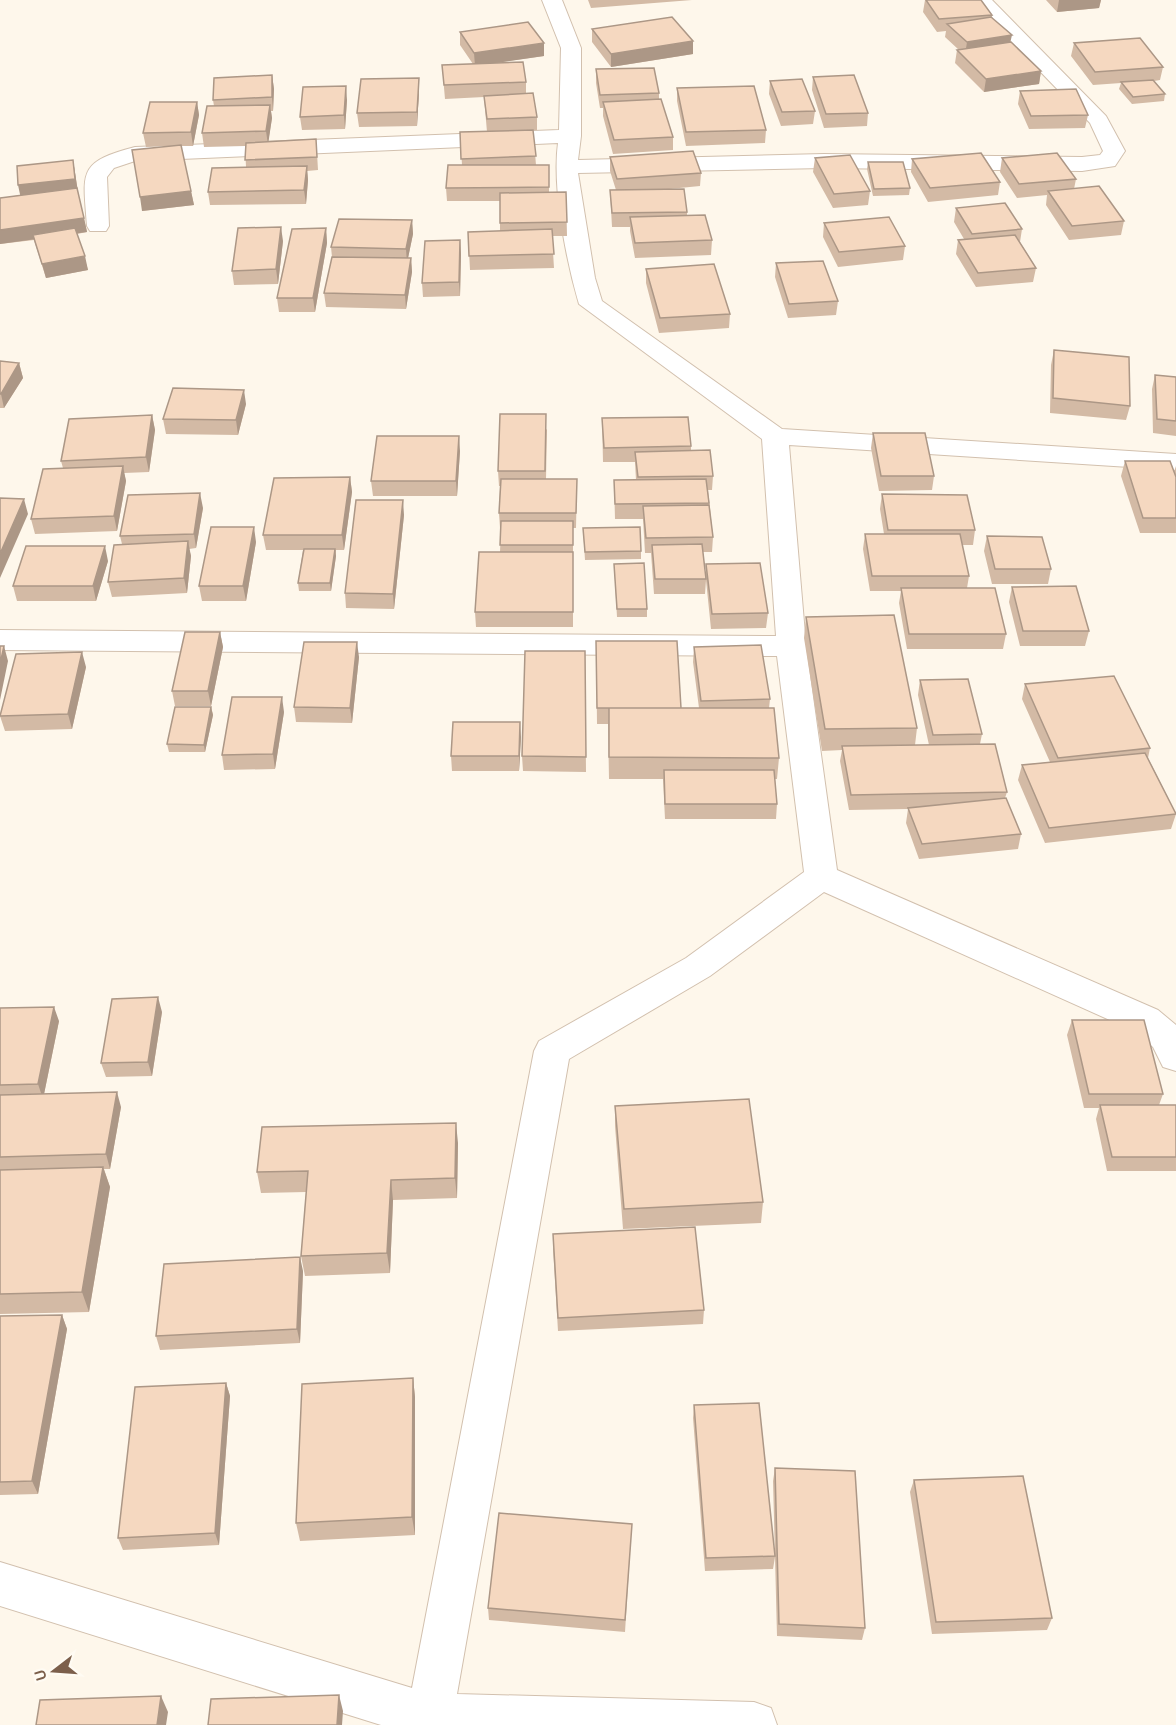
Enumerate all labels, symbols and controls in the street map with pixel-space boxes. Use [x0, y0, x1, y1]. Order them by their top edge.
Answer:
north arrow [24, 1641, 84, 1701]
text: U [29, 1667, 51, 1683]

